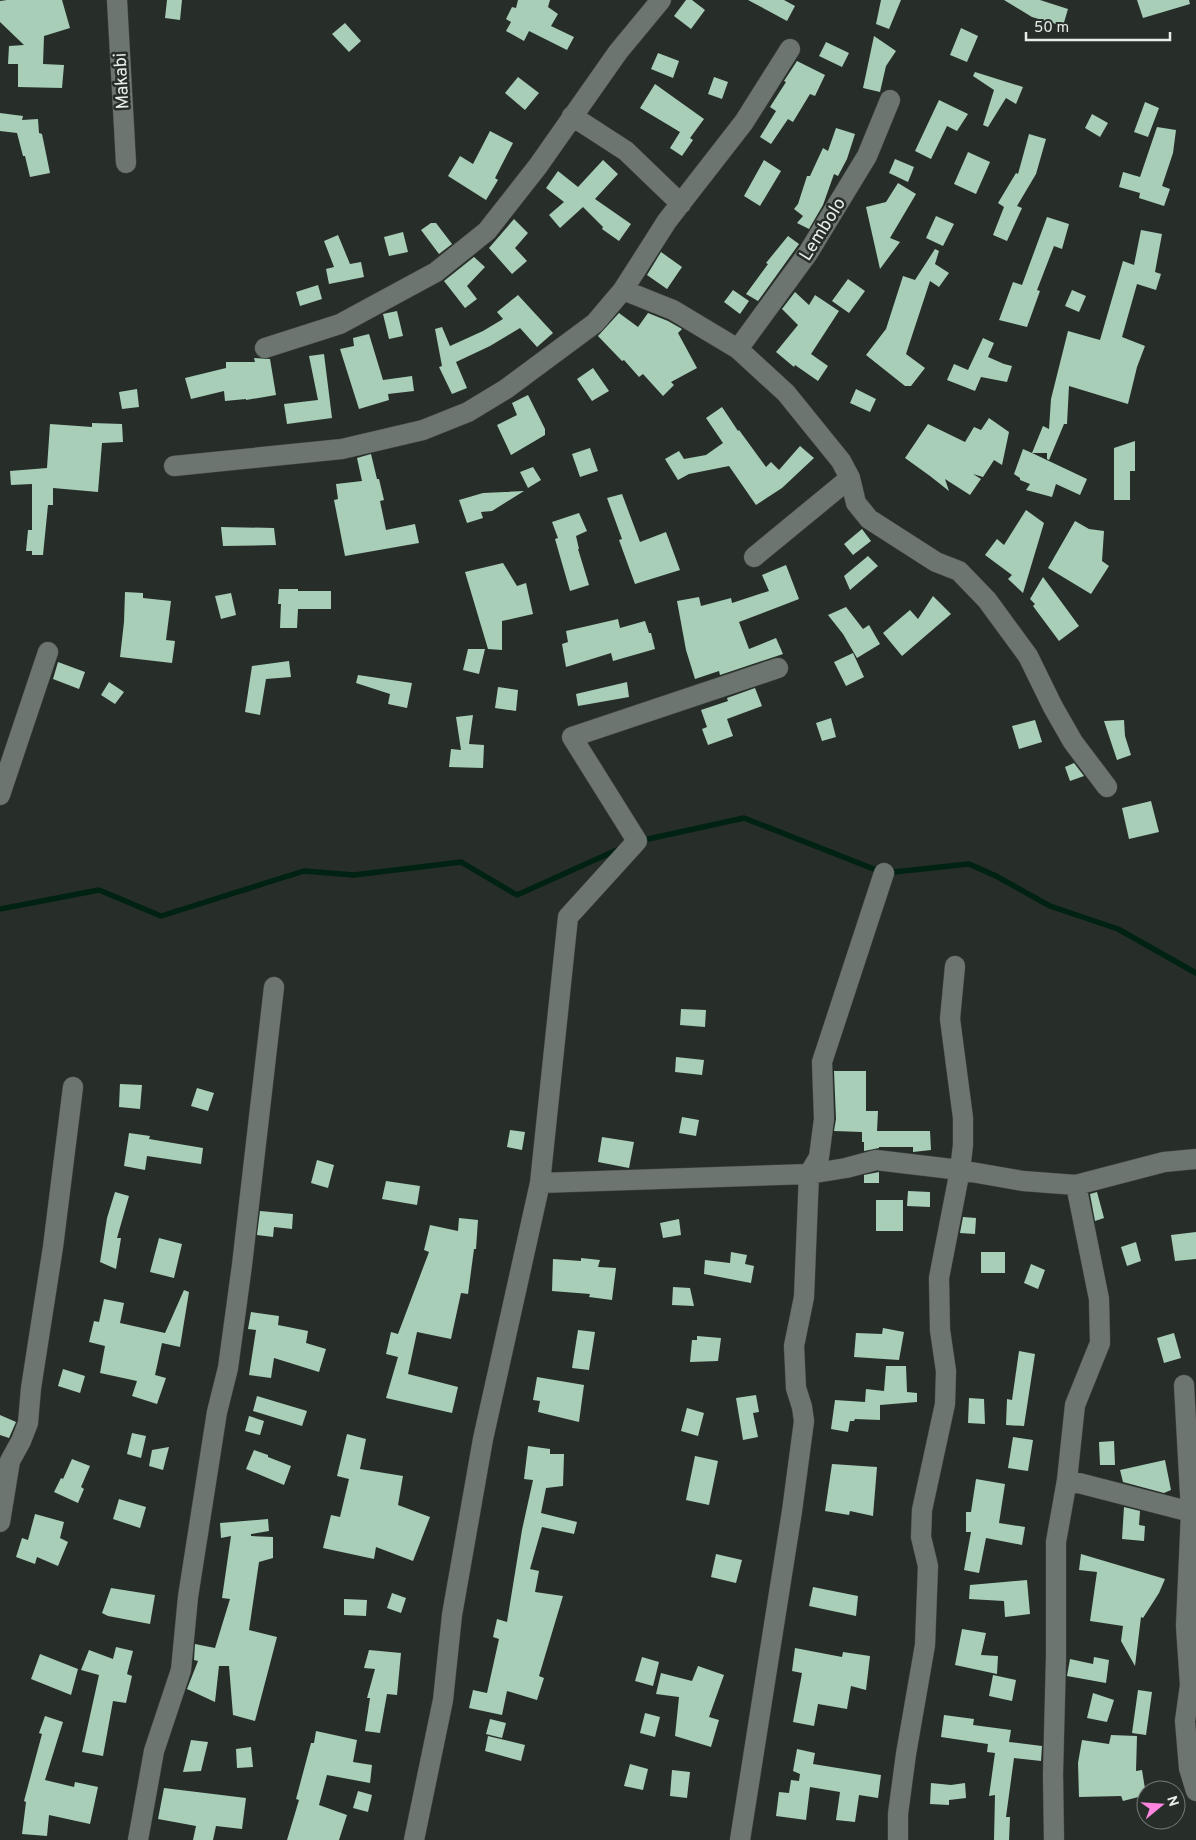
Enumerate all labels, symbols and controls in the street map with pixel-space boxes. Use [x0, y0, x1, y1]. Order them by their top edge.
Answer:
scale bar [1026, 10, 1170, 42]
text: 50 m [1034, 19, 1069, 38]
street label: Makabi [110, 52, 135, 110]
street label: Lembolo [795, 194, 852, 266]
north arrow [1136, 1780, 1186, 1830]
text: N [1162, 1794, 1182, 1809]

